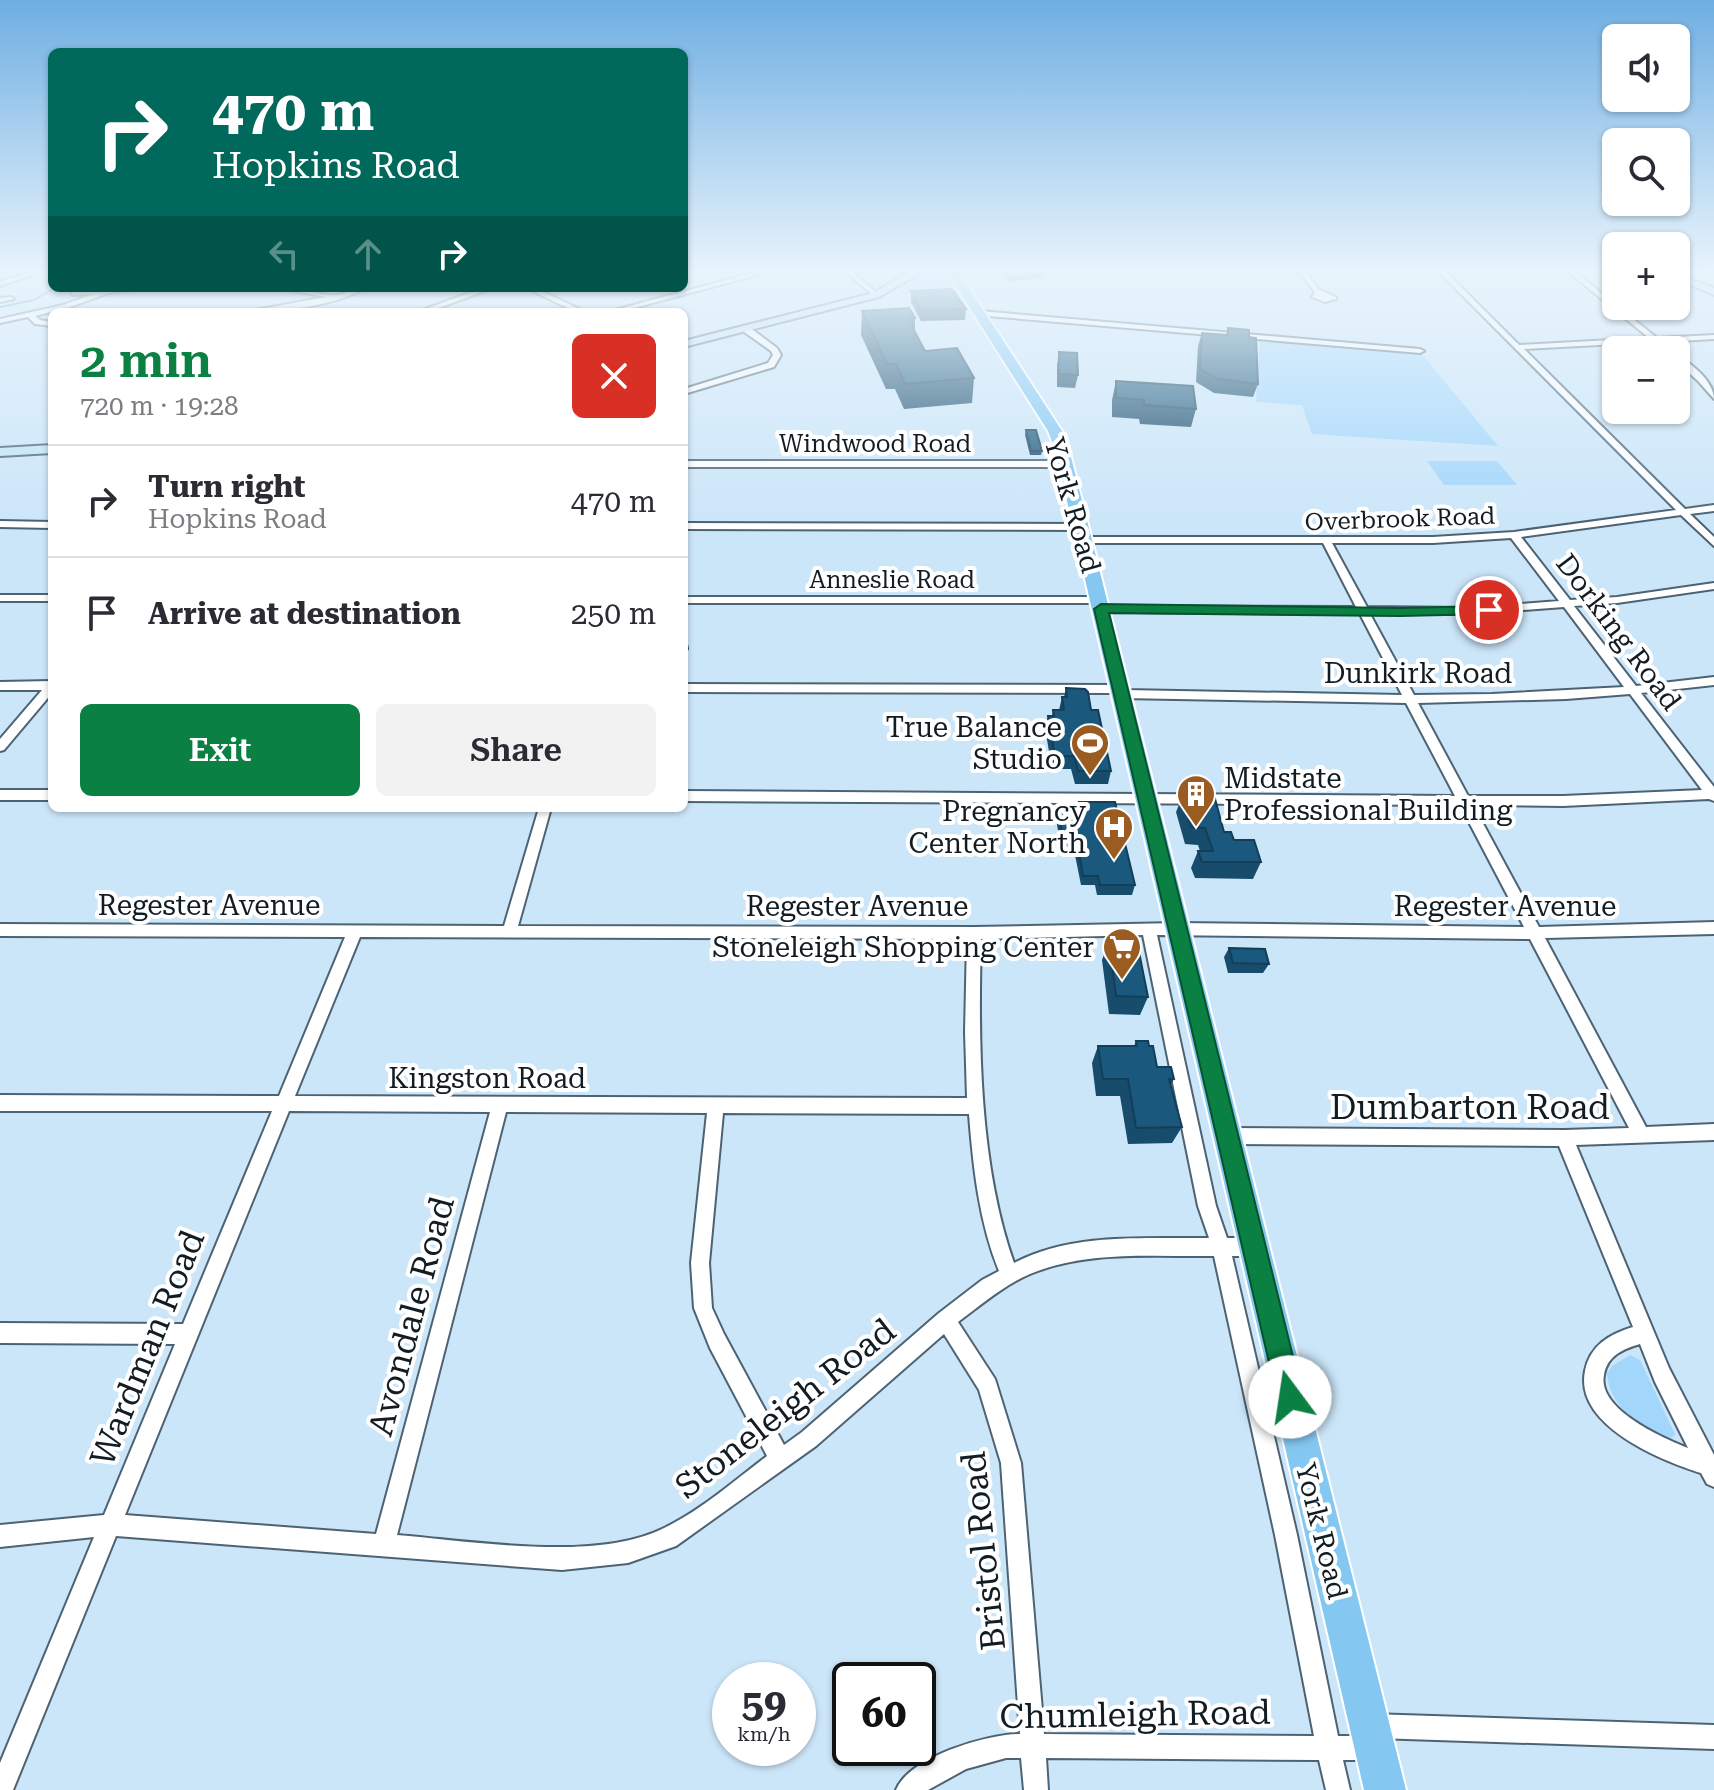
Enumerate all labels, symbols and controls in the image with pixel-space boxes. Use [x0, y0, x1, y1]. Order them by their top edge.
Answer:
map controls [1602, 24, 1690, 424]
button: sound [1602, 24, 1690, 112]
text: 470 m [212, 78, 374, 144]
icon: right [80, 80, 184, 184]
button: search [1602, 128, 1690, 216]
text: Hopkins Road [212, 145, 459, 187]
icon: left [262, 232, 306, 276]
icon: ahead [346, 232, 390, 276]
icon: right [430, 232, 474, 276]
button: + [1602, 232, 1690, 320]
text: 2 min [80, 333, 212, 389]
button: close [572, 334, 656, 418]
button: − [1602, 336, 1690, 424]
text: 720 m · 19:28 [80, 391, 239, 421]
street label: Windwood Road [779, 430, 971, 458]
street label: York Road [1037, 434, 1108, 577]
text: Turn right [148, 469, 305, 504]
icon: right [80, 479, 124, 523]
text: 470 m [571, 484, 656, 519]
street label: Overbrook Road [1304, 502, 1496, 536]
text: Hopkins Road [148, 504, 327, 534]
street label: Dorking Road [1549, 548, 1688, 717]
street label: Anneslie Road [809, 566, 975, 594]
pin [1455, 576, 1523, 644]
icon: arrive [1467, 588, 1511, 632]
icon: arrive [80, 591, 124, 635]
text: Arrive at destination [148, 596, 461, 631]
text: 250 m [571, 596, 656, 631]
street label: Dunkirk Road [1324, 657, 1512, 690]
button: Exit [80, 704, 360, 796]
button: Share [376, 704, 656, 796]
place label: True Balance Studio [885, 711, 1062, 776]
sports icon: True Balance Studio [1069, 722, 1111, 777]
place label: Midstate Professional Building [1224, 762, 1512, 827]
building icon: Midstate Professional Building [1175, 773, 1217, 828]
place label: Pregnancy Center North [908, 795, 1086, 860]
hospital icon: Pregnancy Center North [1093, 806, 1135, 861]
street label: Regester Avenue [98, 889, 320, 922]
street label: Regester Avenue [746, 890, 968, 923]
street label: Regester Avenue [1394, 890, 1616, 923]
supermarket icon: Stoneleigh Shopping Center [1101, 926, 1143, 981]
place label: Stoneleigh Shopping Center [712, 931, 1094, 964]
street label: Kingston Road [388, 1062, 586, 1095]
street label: Dumbarton Road [1330, 1087, 1610, 1127]
street label: Avondale Road [360, 1192, 462, 1440]
street label: Wardman Road [82, 1224, 213, 1472]
street label: Stoneleigh Road [667, 1310, 903, 1506]
position arrow [1248, 1355, 1332, 1439]
street label: Bristol Road [953, 1449, 1013, 1652]
street label: York Road [1289, 1460, 1354, 1603]
speed limit sign: 60 [832, 1662, 936, 1766]
text: 59 [742, 1680, 786, 1727]
street label: Chumleigh Road [999, 1692, 1271, 1736]
text: km/h [737, 1722, 791, 1746]

